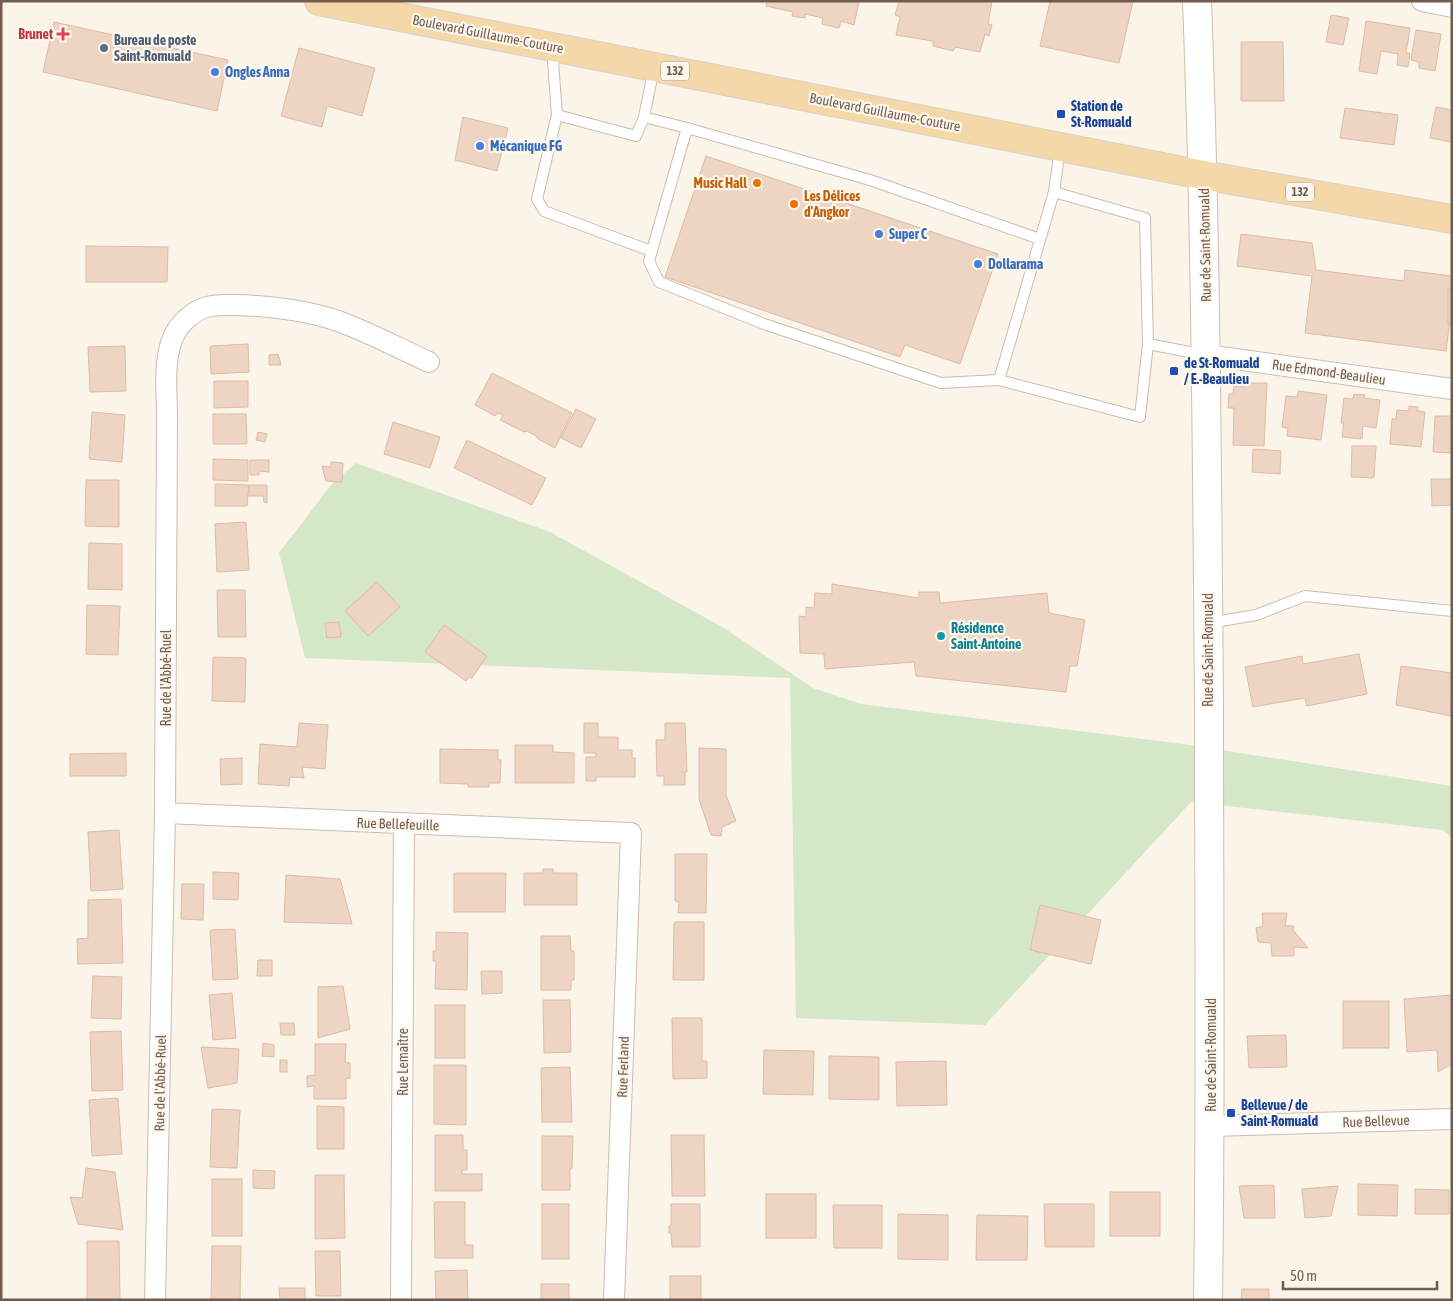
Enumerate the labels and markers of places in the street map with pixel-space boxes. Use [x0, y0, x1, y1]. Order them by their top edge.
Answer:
place label: Brunet [18, 26, 53, 42]
marker: Brunet [57, 28, 69, 40]
place label: Bureau de poste Saint-Romuald [114, 32, 196, 64]
marker: Bureau de poste Saint-Romuald [98, 42, 110, 54]
place label: Ongles Anna [225, 64, 290, 80]
marker: Ongles Anna [209, 66, 221, 78]
place label: Station de St-Romuald [1071, 98, 1132, 130]
marker: Station de St-Romuald [1055, 108, 1067, 120]
place label: Mécanique FG [490, 138, 563, 154]
marker: Mécanique FG [474, 140, 486, 152]
place label: Music Hall [694, 175, 747, 191]
marker: Music Hall [751, 177, 763, 189]
place label: Les Délices d'Angkor [804, 188, 860, 220]
marker: Les Délices d'Angkor [788, 198, 800, 210]
place label: Super C [889, 226, 928, 242]
marker: Super C [873, 228, 885, 240]
place label: Dollarama [988, 256, 1044, 272]
marker: Dollarama [972, 258, 984, 270]
place label: de St-Romuald / E.-Beaulieu [1184, 355, 1260, 387]
marker: de St-Romuald / E.-Beaulieu [1168, 365, 1180, 377]
place label: Résidence Saint-Antoine [951, 620, 1021, 652]
marker: Résidence Saint-Antoine [935, 630, 947, 642]
place label: Bellevue / de Saint-Romuald [1241, 1097, 1318, 1129]
marker: Bellevue / de Saint-Romuald [1225, 1107, 1237, 1119]

